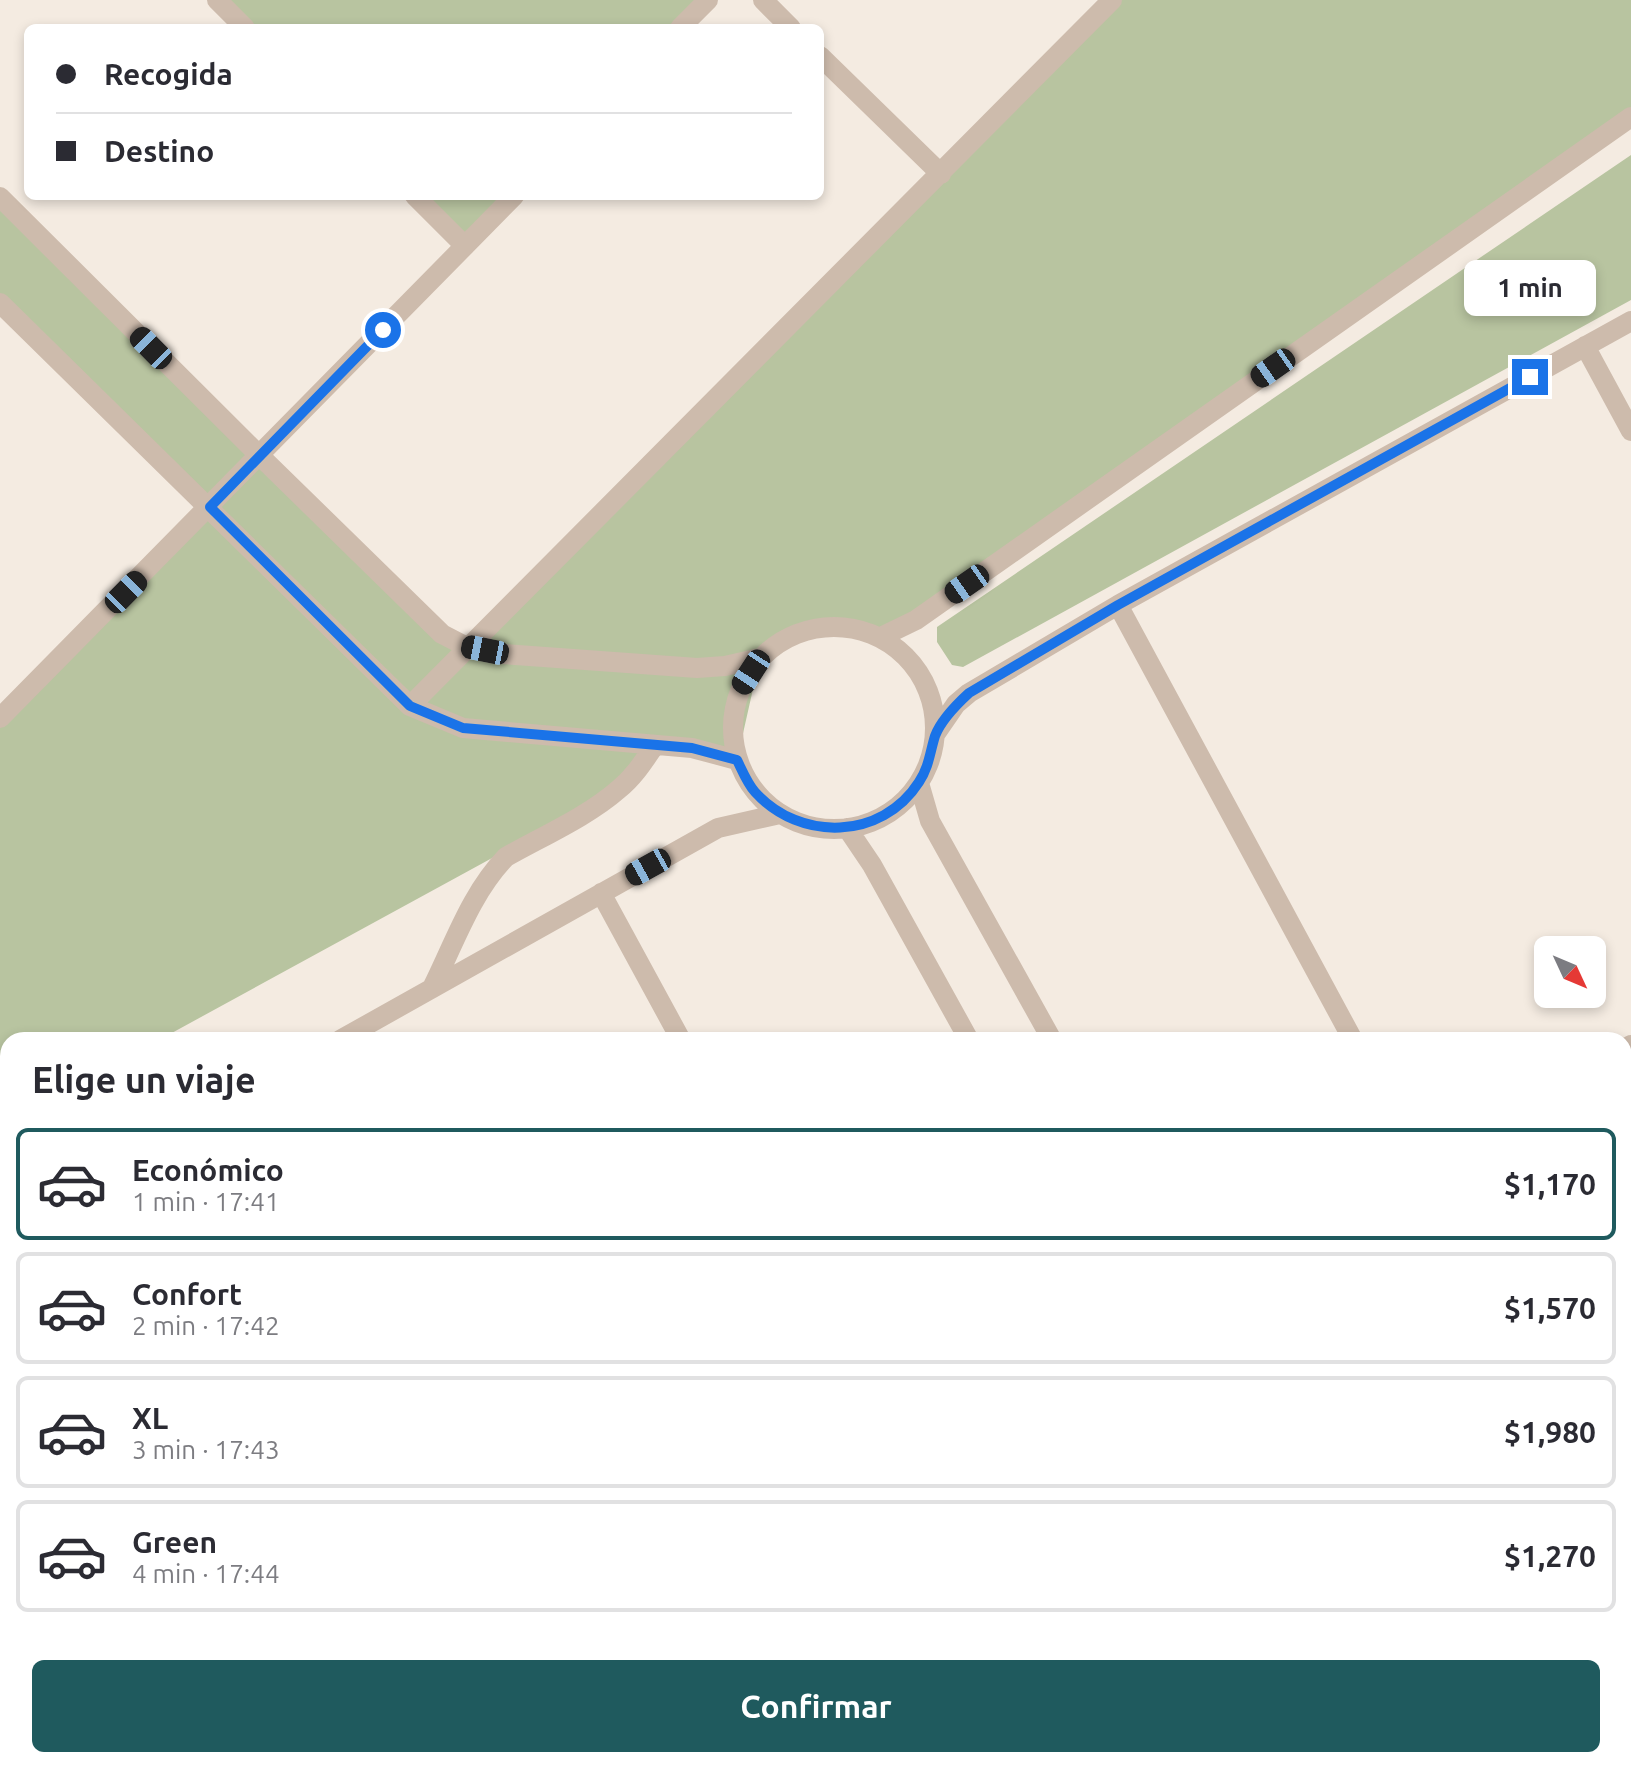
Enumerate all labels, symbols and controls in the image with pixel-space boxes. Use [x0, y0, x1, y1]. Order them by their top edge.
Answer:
text: Recogida [104, 57, 233, 91]
text: Destino [104, 134, 214, 168]
callout: 1 min [1464, 261, 1596, 317]
text: 1 min [1497, 273, 1563, 302]
route start [365, 312, 401, 348]
car [126, 323, 176, 373]
car [1246, 344, 1300, 392]
route end [1512, 359, 1548, 395]
car [940, 560, 994, 608]
car [101, 567, 151, 617]
car [459, 634, 511, 666]
car [728, 645, 774, 699]
car [621, 845, 675, 889]
north arrow [1534, 936, 1606, 1008]
map controls [1534, 936, 1606, 1008]
text: Elige un viaje [32, 1059, 256, 1100]
icon: car [36, 1148, 108, 1220]
text: Económico [132, 1153, 284, 1187]
text: $1,170 [1504, 1167, 1596, 1201]
text: 1 min · 17:41 [132, 1187, 280, 1216]
icon: car [36, 1272, 108, 1344]
text: Confort [132, 1277, 242, 1311]
text: $1,570 [1504, 1291, 1596, 1325]
text: 2 min · 17:42 [132, 1311, 280, 1340]
icon: car [36, 1396, 108, 1468]
text: XL [132, 1401, 168, 1435]
text: $1,980 [1504, 1415, 1596, 1449]
text: 3 min · 17:43 [132, 1435, 280, 1464]
icon: car [36, 1520, 108, 1592]
text: Green [132, 1525, 217, 1559]
text: $1,270 [1504, 1539, 1596, 1573]
text: 4 min · 17:44 [132, 1559, 280, 1588]
button: Confirmar [32, 1660, 1600, 1752]

